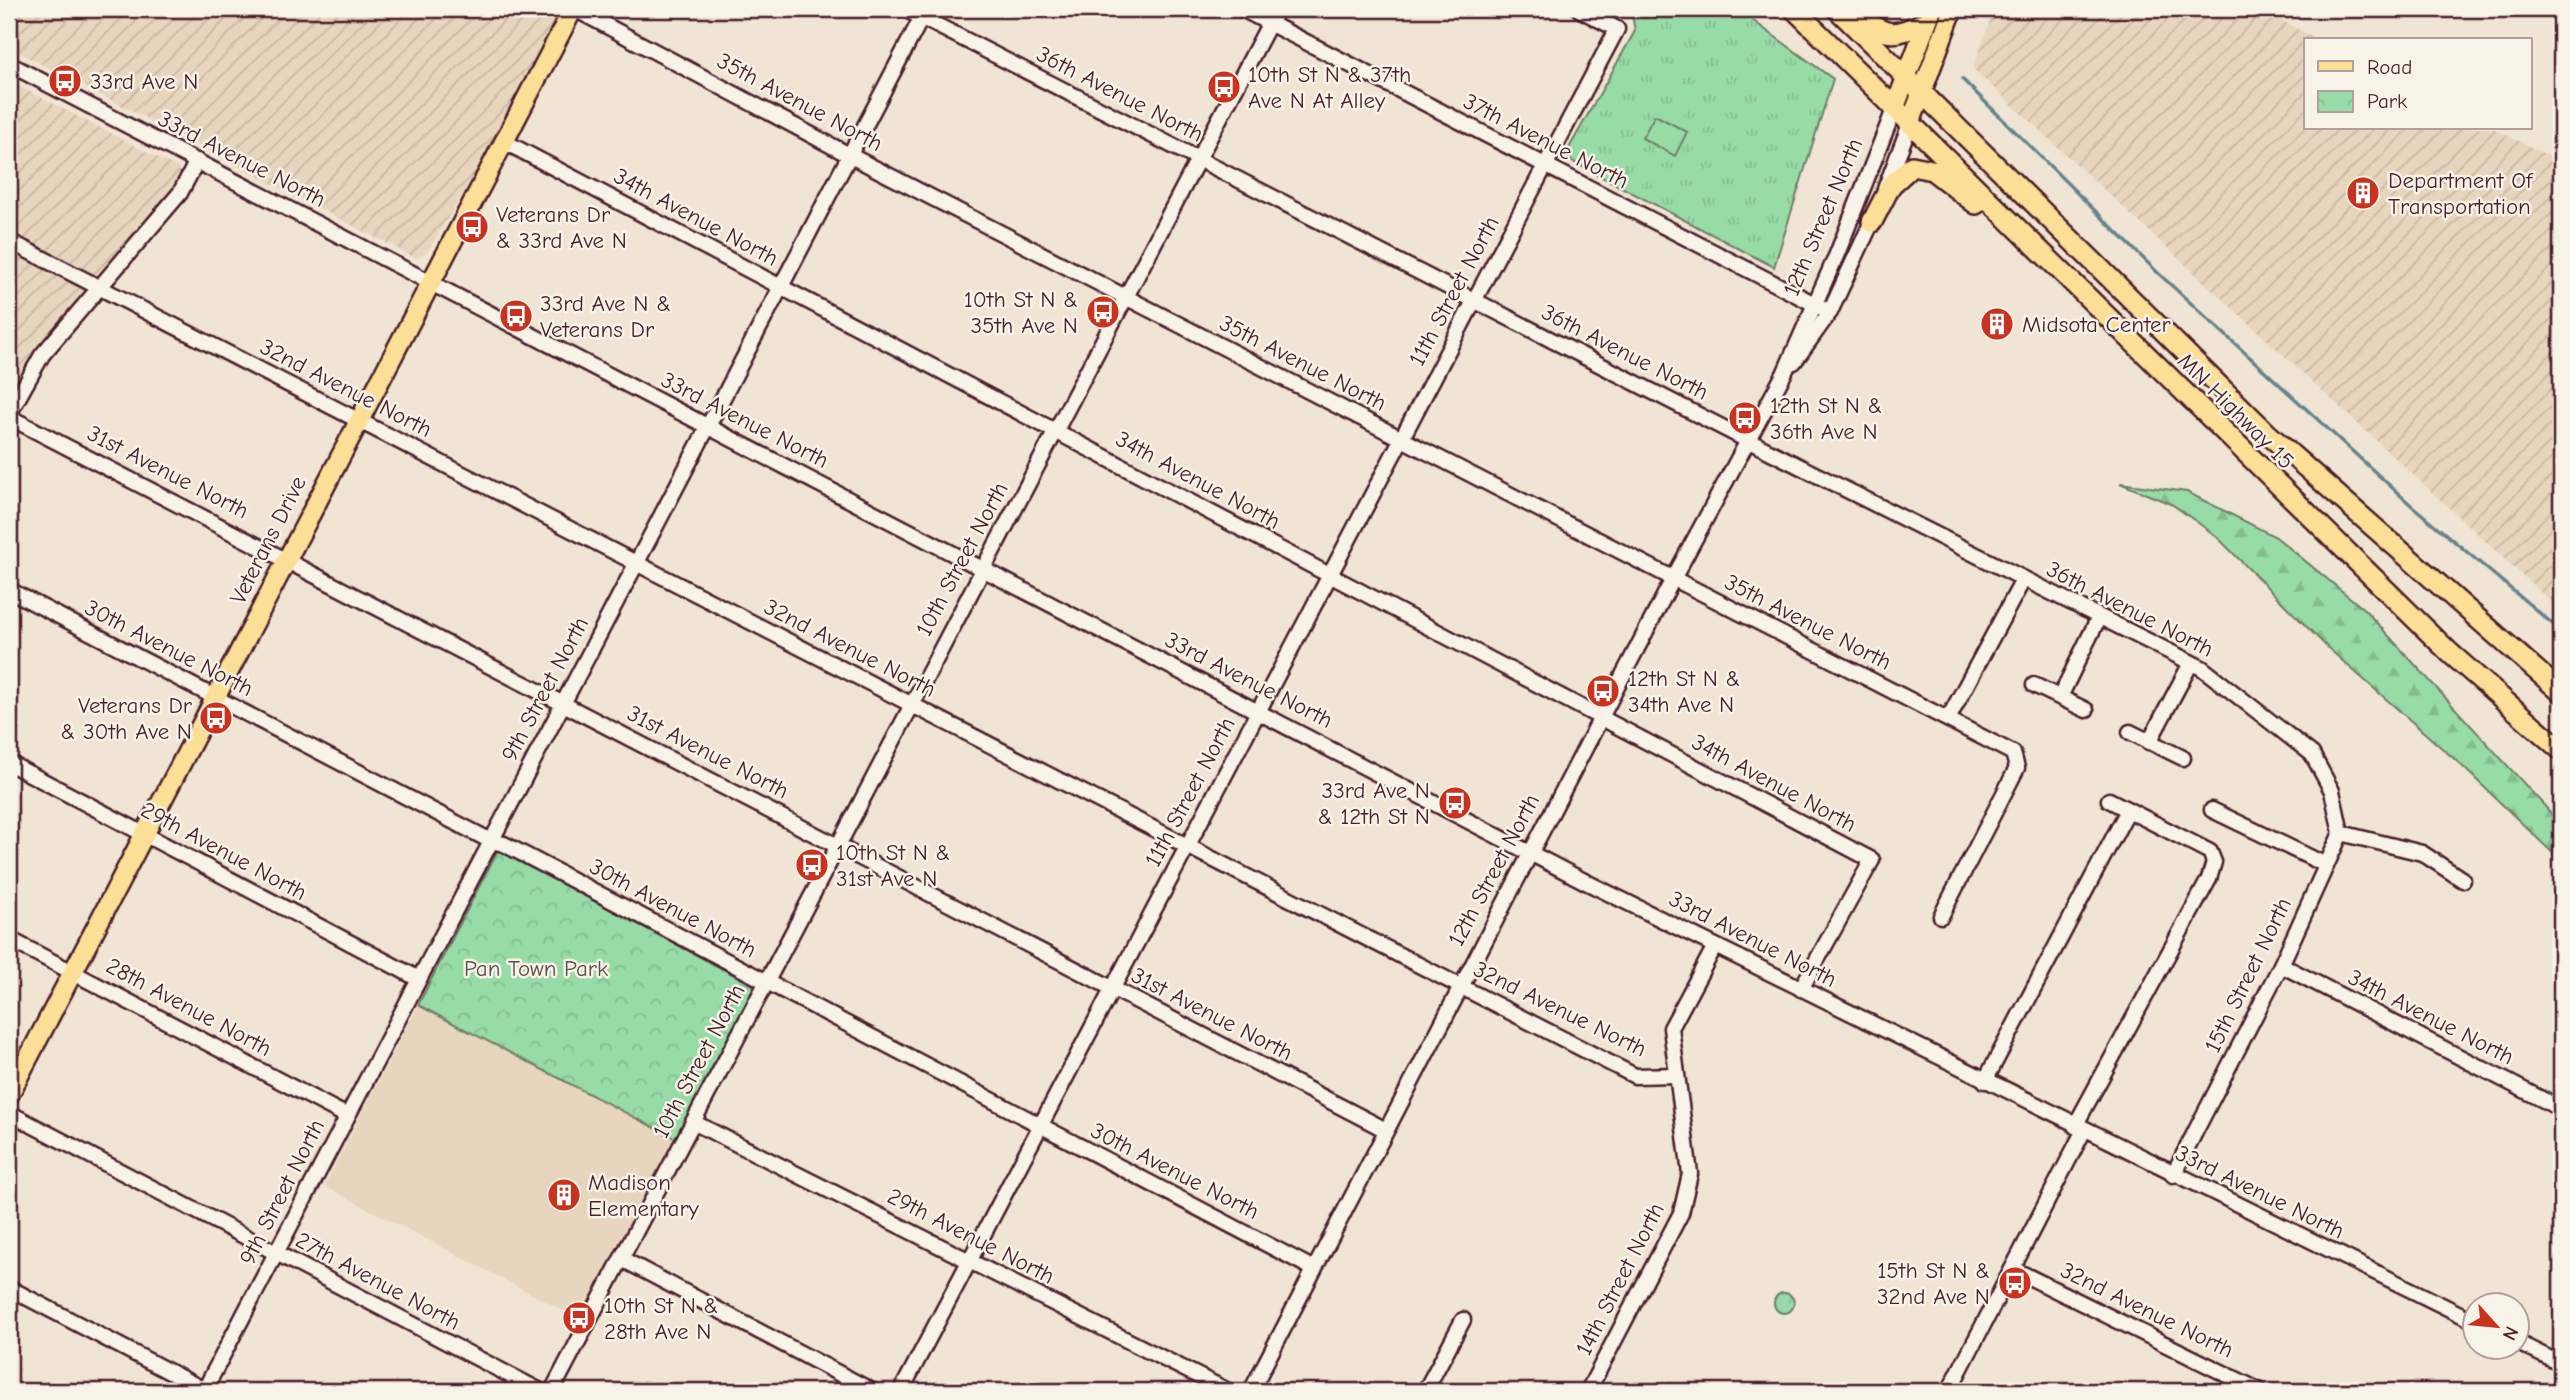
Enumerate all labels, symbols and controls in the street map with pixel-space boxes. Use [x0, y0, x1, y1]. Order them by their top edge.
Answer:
legend [2304, 38, 2532, 130]
street label: 36th Avenue North [1032, 40, 1208, 148]
street label: 35th Avenue North [713, 47, 887, 157]
text: Road [2367, 55, 2412, 79]
place label: 10th St N & 37th Ave N At Alley [1248, 61, 1411, 114]
bus stop icon: 33rd Ave N [46, 62, 84, 100]
place label: 33rd Ave N [90, 68, 198, 95]
bus stop icon: 10th St N & 37th Ave N At Alley [1205, 68, 1243, 106]
street label: 37th Avenue North [1459, 88, 1633, 194]
text: Park [2367, 89, 2407, 113]
street label: 33rd Avenue North [154, 105, 330, 213]
street label: 12th Street North [1778, 134, 1868, 300]
street label: 34th Avenue North [609, 162, 783, 272]
place label: Department Of Transportation [2388, 167, 2534, 220]
building icon: Department Of Transportation [2344, 174, 2382, 212]
place label: Veterans Dr & 33rd Ave N [496, 201, 627, 254]
bus stop icon: Veterans Dr & 33rd Ave N [453, 208, 491, 246]
street label: 11th Street North [1403, 212, 1505, 370]
place label: 10th St N & 35th Ave N [964, 286, 1078, 339]
place label: 33rd Ave N & Veterans Dr [540, 290, 671, 343]
bus stop icon: 10th St N & 35th Ave N [1084, 293, 1122, 331]
bus stop icon: 33rd Ave N & Veterans Dr [497, 297, 535, 335]
street label: 36th Avenue North [1537, 298, 1713, 406]
building icon: Midsota Center [1978, 305, 2016, 343]
street label: 35th Avenue North [1215, 309, 1391, 417]
place label: Midsota Center [2022, 311, 2171, 338]
street label: 32nd Avenue North [256, 333, 436, 443]
street label: MN Highway 15 [2172, 347, 2300, 475]
street label: 33rd Avenue North [657, 366, 833, 474]
place label: 12th St N & 36th Ave N [1770, 392, 1882, 445]
bus stop icon: 12th St N & 36th Ave N [1726, 399, 1764, 437]
street label: 31st Avenue North [83, 420, 253, 524]
street label: 34th Avenue North [1111, 425, 1285, 535]
street label: Veterans Drive [224, 472, 312, 608]
street label: 10th Street North [910, 477, 1014, 641]
street label: 36th Avenue North [2042, 555, 2218, 663]
street label: 35th Avenue North [1720, 568, 1896, 676]
street label: 32nd Avenue North [760, 593, 940, 703]
street label: 30th Avenue North [80, 594, 258, 702]
street label: 9th Street North [496, 612, 594, 766]
street label: 33rd Avenue North [1161, 626, 1337, 734]
place label: 12th St N & 34th Ave N [1628, 665, 1740, 718]
bus stop icon: 12th St N & 34th Ave N [1584, 672, 1622, 710]
place label: Veterans Dr & 30th Ave N [60, 692, 193, 745]
bus stop icon: Veterans Dr & 30th Ave N [197, 699, 235, 737]
street label: 31st Avenue North [623, 700, 793, 804]
street label: 11th Street North [1139, 713, 1241, 871]
street label: 34th Avenue North [1687, 728, 1861, 838]
place label: 33rd Ave N & 12th St N [1318, 777, 1430, 830]
bus stop icon: 33rd Ave N & 12th St N [1436, 784, 1474, 822]
street label: 12th Street North [1443, 789, 1545, 951]
street label: 29th Avenue North [136, 796, 312, 906]
place label: 10th St N & 31st Ave N [836, 839, 950, 892]
bus stop icon: 10th St N & 31st Ave N [793, 846, 831, 884]
street label: 30th Avenue North [585, 853, 761, 963]
street label: 33rd Avenue North [1665, 885, 1841, 993]
street label: 15th Street North [2199, 893, 2297, 1057]
street label: 28th Avenue North [102, 952, 276, 1062]
park label: Pan Town Park [464, 955, 608, 982]
street label: 32nd Avenue North [1469, 955, 1651, 1063]
street label: 31st Avenue North [1127, 962, 1297, 1066]
street label: 34th Avenue North [2344, 964, 2518, 1070]
street label: 10th Street North [647, 979, 751, 1143]
street label: 9th Street North [234, 1115, 330, 1269]
street label: 30th Avenue North [1086, 1117, 1264, 1225]
street label: 33rd Avenue North [2171, 1139, 2349, 1245]
place label: Madison Elementary [588, 1169, 700, 1222]
building icon: Madison Elementary [545, 1176, 583, 1214]
street label: 29th Avenue North [883, 1182, 1059, 1290]
street label: 14th Street North [1570, 1198, 1670, 1360]
street label: 27th Avenue North [291, 1226, 465, 1336]
street label: 32nd Avenue North [2056, 1256, 2238, 1364]
place label: 15th St N & 32nd Ave N [1877, 1257, 1990, 1310]
bus stop icon: 15th St N & 32nd Ave N [1996, 1264, 2034, 1302]
place label: 10th St N & 28th Ave N [604, 1292, 718, 1345]
north arrow [2462, 1292, 2532, 1362]
bus stop icon: 10th St N & 28th Ave N [560, 1299, 598, 1337]
text: N [2498, 1323, 2523, 1344]

